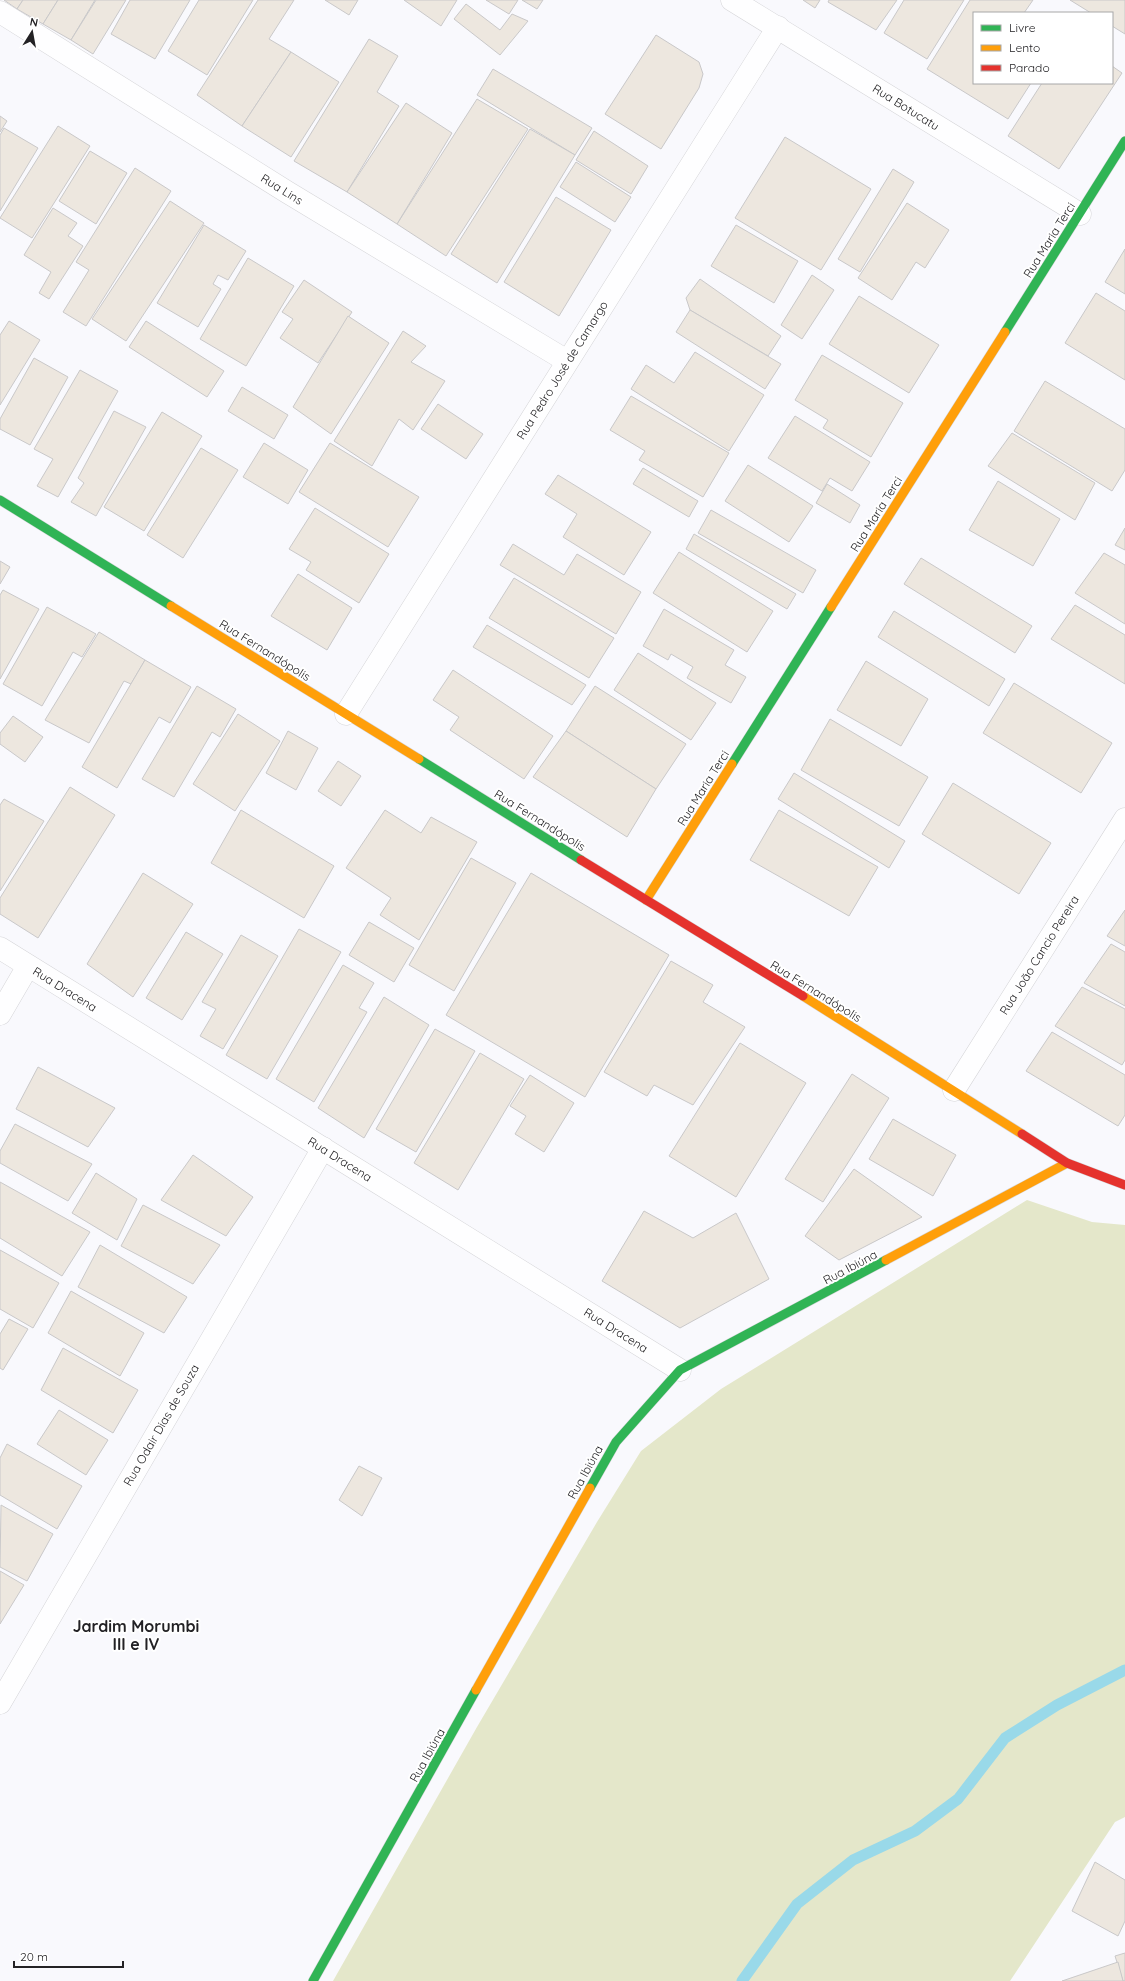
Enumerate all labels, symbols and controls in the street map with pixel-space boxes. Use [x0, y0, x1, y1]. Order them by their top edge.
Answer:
north arrow [12, 12, 52, 52]
legend [973, 12, 1113, 84]
text: N [29, 15, 39, 30]
text: Livre [1009, 20, 1036, 35]
text: Lento [1009, 40, 1040, 55]
text: Parado [1009, 60, 1050, 75]
street label: Rua Botucatu [870, 81, 942, 133]
street label: Rua Lins [258, 170, 306, 208]
street label: Rua Maria Terci [1020, 200, 1078, 280]
street label: Rua Pedro José de Camargo [513, 298, 611, 442]
street label: Rua Maria Terci [847, 474, 905, 554]
street label: Rua Fernandópolis [217, 616, 314, 684]
street label: Rua Maria Terci [674, 748, 732, 828]
street label: Rua Fernandópolis [492, 786, 589, 854]
street label: Rua João Cancio Pereira [996, 893, 1082, 1017]
street label: Rua Fernandópolis [768, 957, 865, 1025]
street label: Rua Dracena [30, 963, 100, 1015]
street label: Rua Dracena [305, 1133, 375, 1185]
street label: Rua Ibiúna [820, 1246, 880, 1288]
street label: Rua Dracena [581, 1304, 651, 1356]
street label: Rua Odair Dias de Souza [120, 1361, 202, 1489]
street label: Rua Ibiúna [564, 1442, 606, 1502]
district label: Jardim Morumbi III e IV [73, 1616, 199, 1654]
street label: Rua Ibiúna [406, 1725, 448, 1785]
scale bar [14, 1943, 123, 1969]
text: 20 m [20, 1949, 48, 1964]

